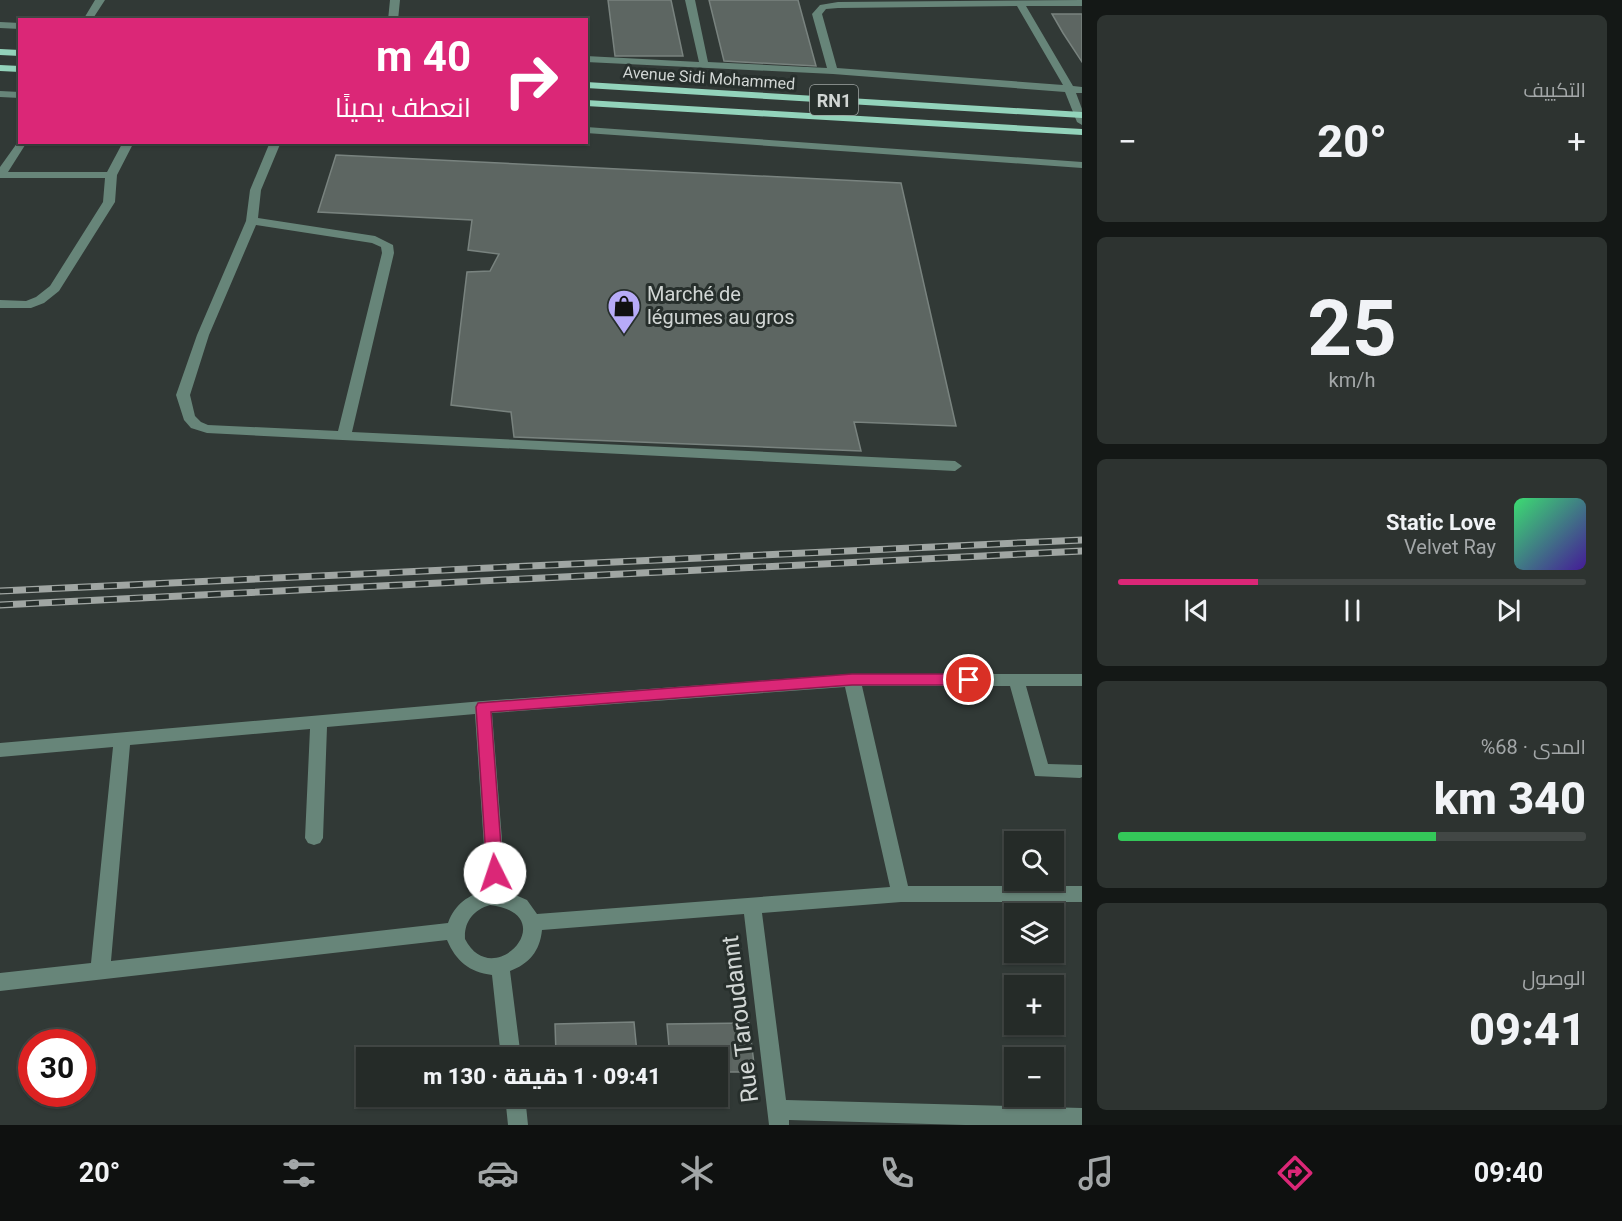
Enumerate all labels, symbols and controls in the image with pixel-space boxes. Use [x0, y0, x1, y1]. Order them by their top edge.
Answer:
text: 40 m [376, 32, 471, 81]
icon: right [492, 42, 570, 120]
street label: Avenue Sidi Mohammed [622, 62, 796, 94]
text: التكييف [1523, 78, 1586, 102]
road number: RN1 [810, 85, 858, 115]
text: انعطف يمينًا [335, 92, 471, 124]
text: 20° [1317, 115, 1387, 168]
text: − [1118, 122, 1137, 161]
text: + [1567, 122, 1586, 161]
place label: Marché de légumes au gros [647, 282, 795, 329]
text: 25 [1307, 283, 1397, 374]
shop icon: Marché de légumes au gros [606, 288, 642, 335]
text: km/h [1329, 368, 1375, 392]
text: Static Love [1386, 510, 1496, 535]
text: Velvet Ray [1404, 535, 1496, 559]
icon: previous [1180, 594, 1213, 627]
icon: pause [1336, 594, 1369, 627]
icon: next [1492, 594, 1525, 627]
pin [943, 654, 994, 705]
icon: arrive [952, 663, 985, 696]
text: المدى · 68% [1481, 735, 1586, 759]
text: 340 km [1434, 772, 1586, 825]
map controls [1004, 831, 1064, 1107]
button: search [1004, 831, 1064, 891]
position arrow [463, 841, 527, 905]
button: layers [1004, 903, 1064, 963]
street label: Rue Taroudannt [716, 934, 764, 1104]
text: الوصول [1522, 966, 1586, 990]
button: + [1004, 975, 1064, 1035]
text: 09:41 [1469, 1003, 1586, 1056]
speed limit sign: 30 [18, 1029, 96, 1107]
button: − [1004, 1047, 1064, 1107]
text: 09:41 · 1 دقيقة · 130 m [423, 1064, 661, 1089]
icon: filters [278, 1152, 320, 1194]
icon: car [477, 1152, 519, 1194]
icon: climate [676, 1152, 718, 1194]
icon: phone [876, 1152, 918, 1194]
icon: music [1075, 1152, 1117, 1194]
icon: directions [1274, 1152, 1316, 1194]
text: 20° [79, 1157, 120, 1189]
text: 09:40 [1474, 1157, 1543, 1189]

